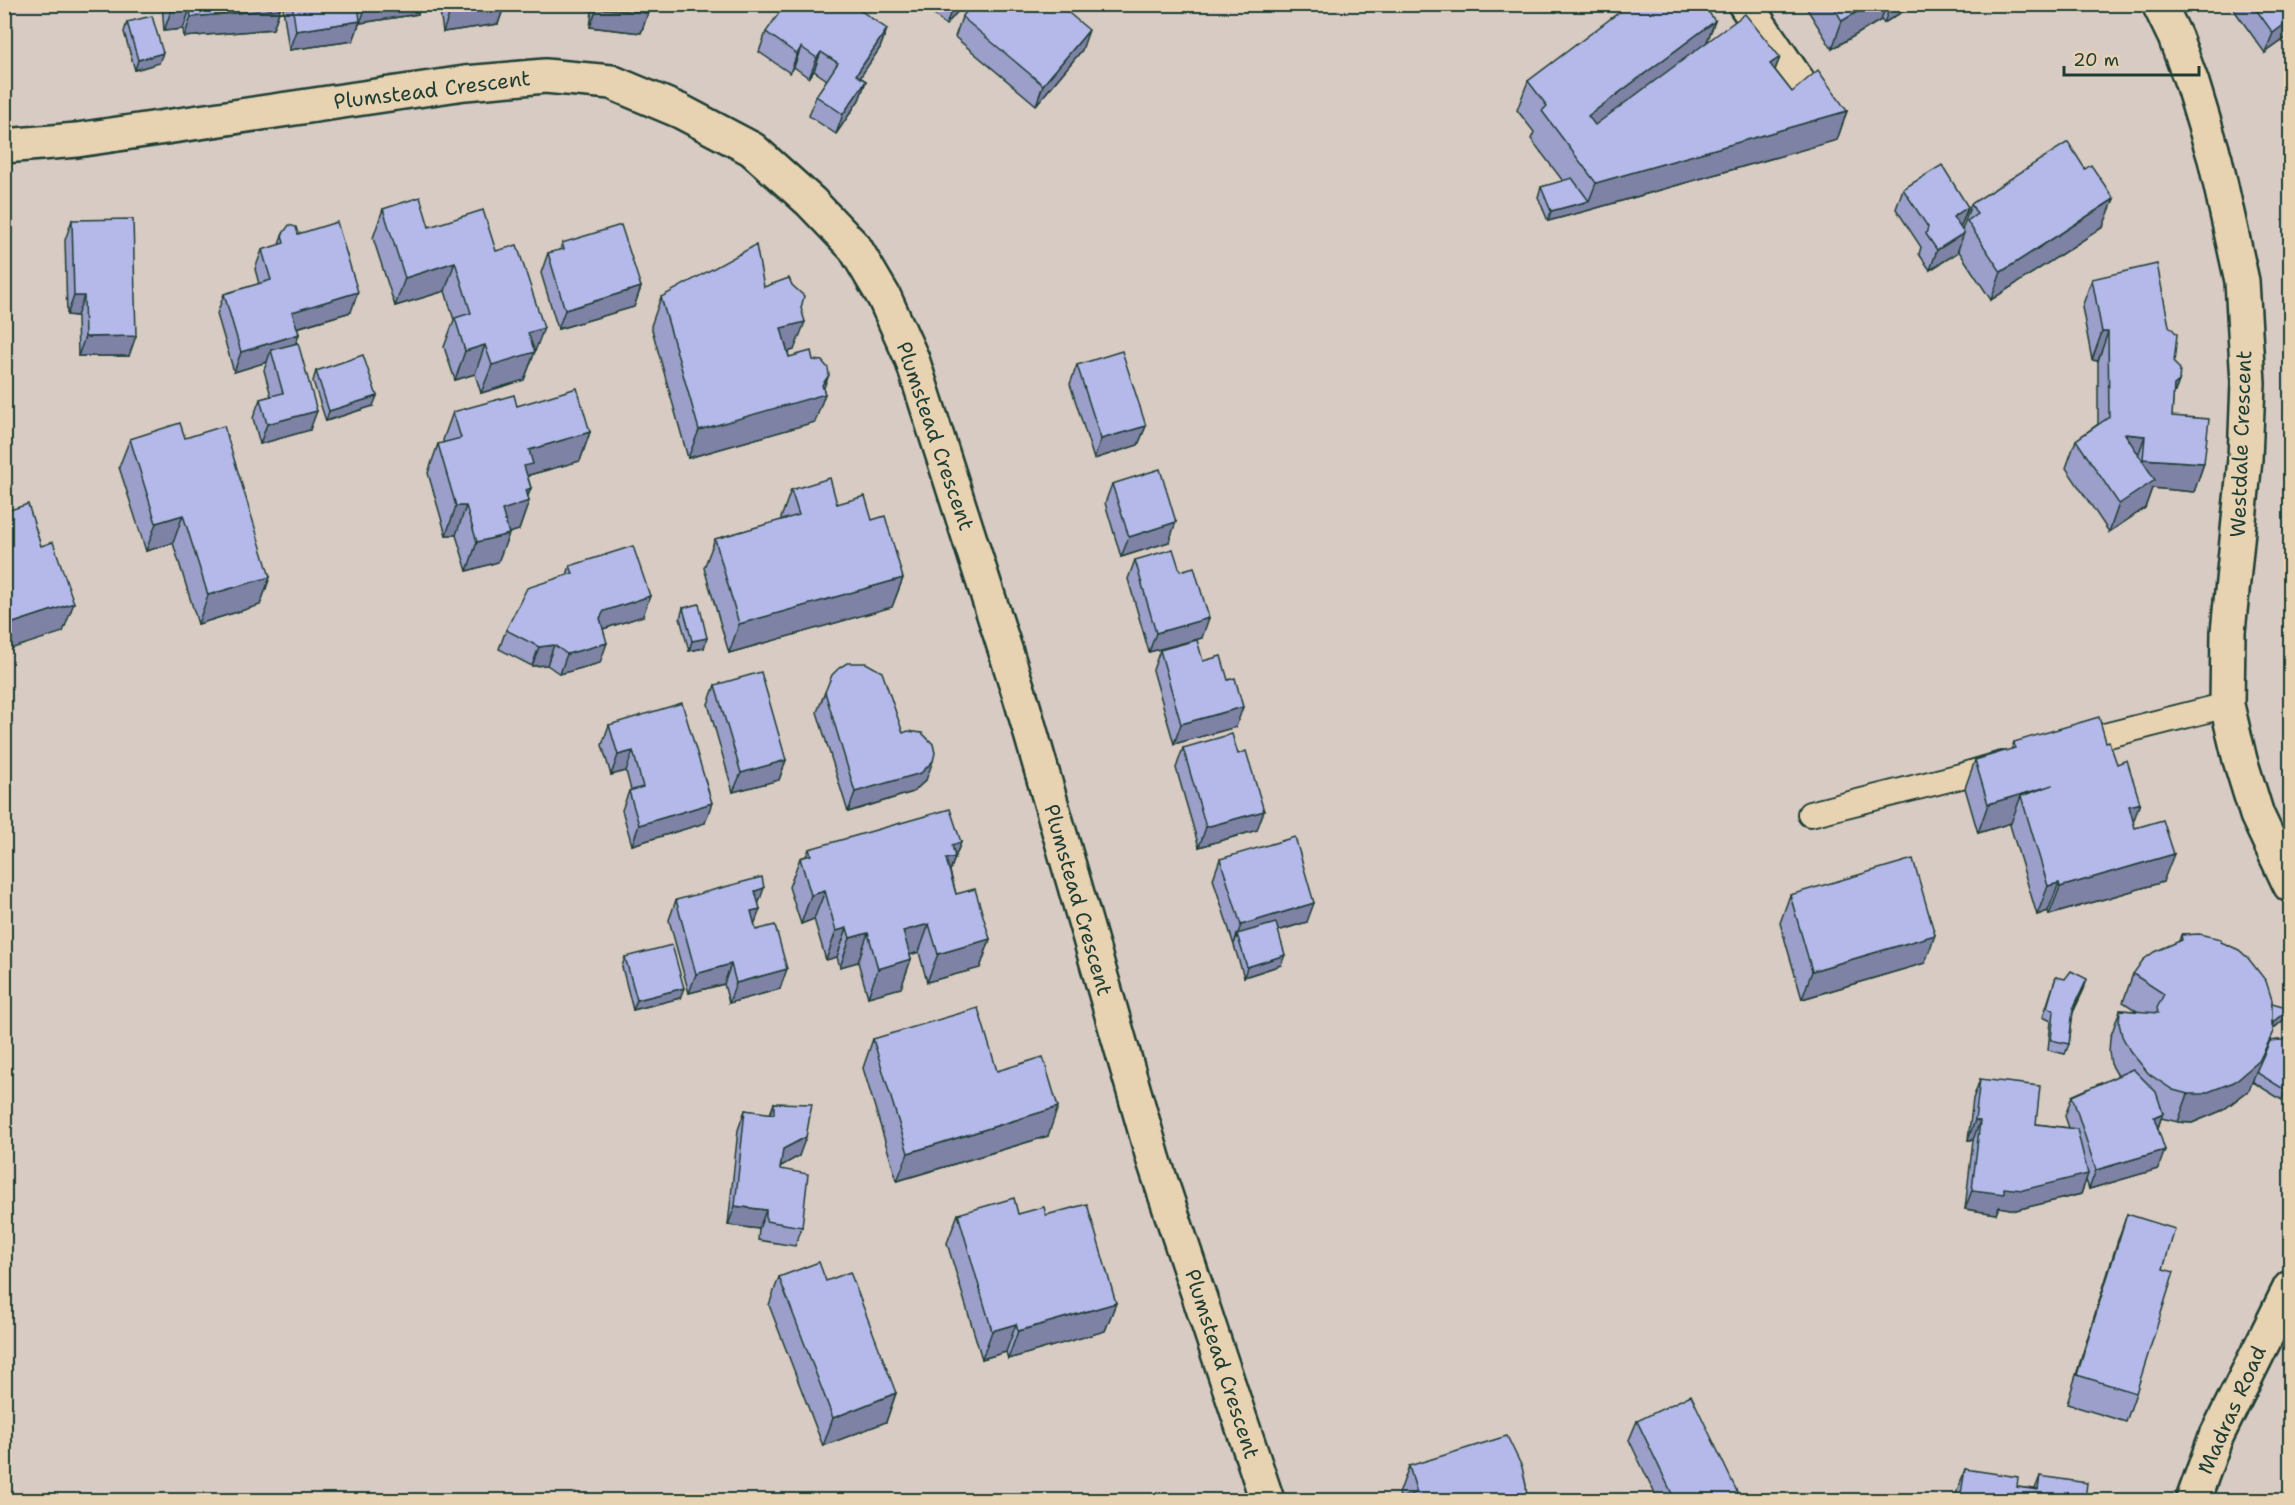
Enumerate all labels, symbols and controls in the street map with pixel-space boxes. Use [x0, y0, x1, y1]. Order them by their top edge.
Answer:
scale bar [2064, 39, 2199, 77]
text: 20 m [2073, 48, 2119, 72]
street label: Plumstead Crescent [332, 64, 532, 116]
street label: Plumstead Crescent [890, 338, 980, 534]
street label: Westdale Crescent [2224, 350, 2258, 538]
street label: Plumstead Crescent [1037, 801, 1119, 999]
street label: Plumstead Crescent [1178, 1265, 1266, 1463]
street label: Madras Road [2191, 1341, 2273, 1479]

